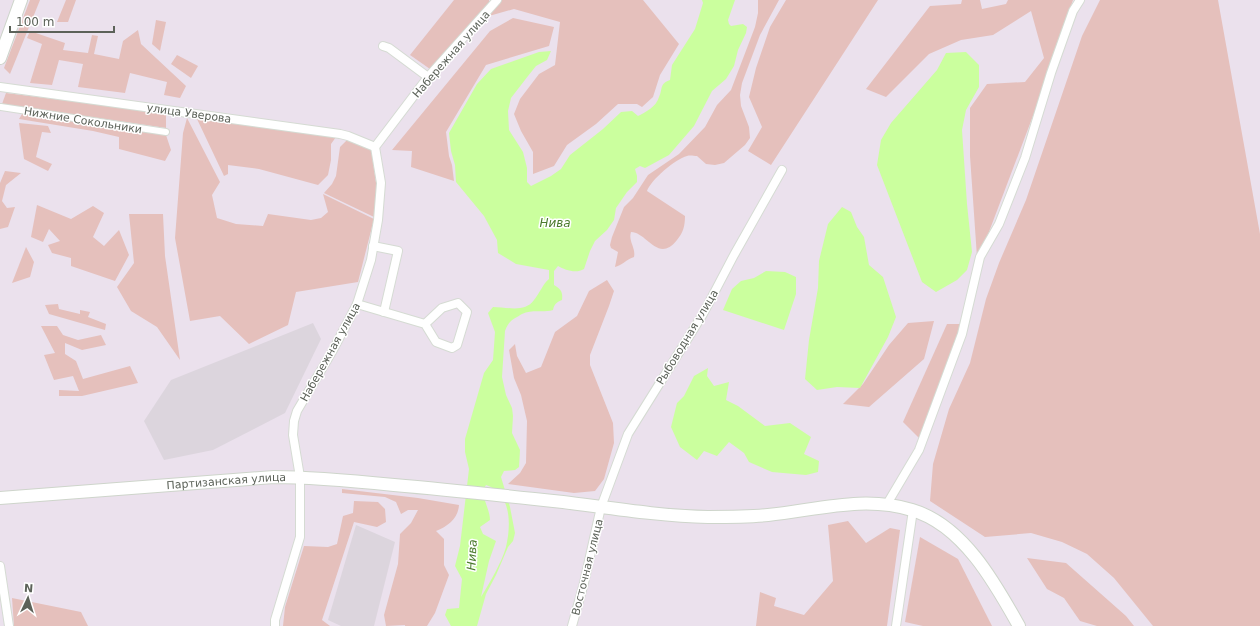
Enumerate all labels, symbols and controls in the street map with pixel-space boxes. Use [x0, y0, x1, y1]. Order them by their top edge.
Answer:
scale bar [10, 8, 114, 34]
street label: Набережная улица [410, 8, 493, 101]
text: 100 m [16, 15, 54, 29]
street label: улица Уверова [146, 101, 232, 126]
street label: Нижние Сокольники [23, 105, 143, 136]
water label: Нива [539, 216, 571, 230]
street label: Рыбоводная улица [654, 287, 721, 387]
street label: Набережная улица [298, 300, 363, 404]
street label: Партизанская улица [166, 471, 286, 492]
street label: Восточная улица [569, 518, 606, 617]
water label: Нива [464, 539, 480, 571]
north arrow [8, 578, 48, 618]
text: N [24, 582, 34, 595]

